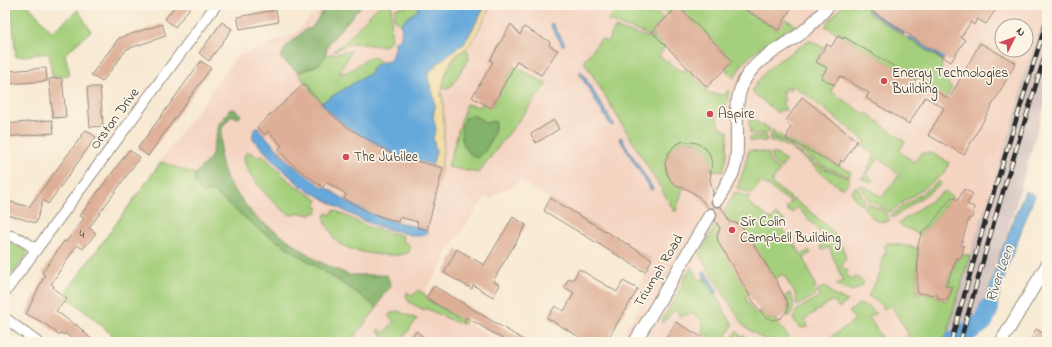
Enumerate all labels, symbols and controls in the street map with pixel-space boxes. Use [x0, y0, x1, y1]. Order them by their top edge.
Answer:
north arrow [994, 18, 1034, 58]
text: N [1012, 24, 1029, 40]
place label: Energy Technologies Building [891, 63, 1008, 101]
marker: Energy Technologies Building [879, 76, 889, 86]
street label: Orston Drive [85, 83, 145, 154]
place label: Aspire [718, 104, 755, 125]
marker: Aspire [705, 109, 715, 119]
place label: The Jubilee [354, 147, 419, 168]
marker: The Jubilee [341, 152, 351, 162]
place label: Sir Colin Campbell Building [740, 212, 841, 250]
marker: Sir Colin Campbell Building [727, 225, 737, 235]
house number: 4 [80, 226, 85, 244]
street label: Triumph Road [629, 231, 689, 311]
water label: River Leen [980, 242, 1020, 305]

